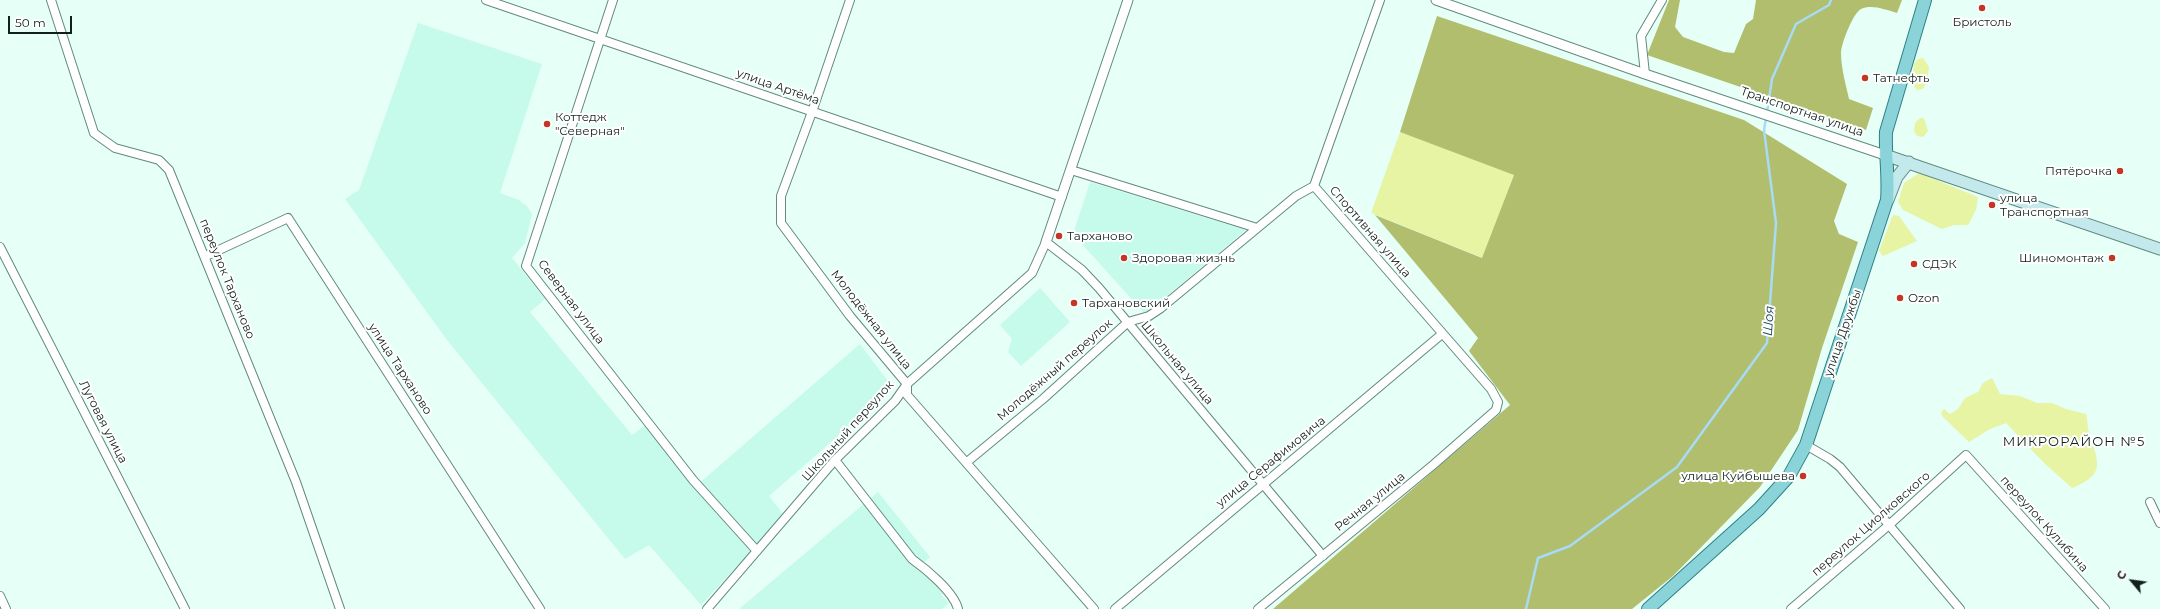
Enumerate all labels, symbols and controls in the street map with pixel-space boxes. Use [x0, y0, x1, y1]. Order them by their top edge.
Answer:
marker: Бристоль [1977, 3, 1987, 13]
scale bar [10, 8, 74, 34]
text: 50 m [15, 15, 46, 30]
place label: Бристоль [1952, 15, 2012, 29]
street label: улица Артёма [735, 66, 821, 108]
place label: Татнефть [1873, 71, 1930, 85]
marker: Татнефть [1860, 73, 1870, 83]
street label: Транспортная улица [1739, 84, 1865, 140]
place label: Коттедж "Северная" [555, 110, 625, 138]
marker: Коттедж "Северная" [542, 119, 552, 129]
place label: Пятёрочка [2045, 164, 2112, 178]
marker: Пятёрочка [2115, 166, 2125, 176]
street label: Спортивная улица [1326, 183, 1414, 281]
place label: улица Транспортная [2000, 191, 2089, 219]
marker: улица Транспортная [1987, 200, 1997, 210]
street label: переулок Тарханово [196, 217, 258, 341]
place label: Тарханово [1067, 229, 1133, 243]
marker: Тарханово [1054, 231, 1064, 241]
place label: Здоровая жизнь [1132, 251, 1235, 265]
place label: Шиномонтаж [2019, 251, 2104, 265]
marker: Здоровая жизнь [1119, 253, 1129, 263]
marker: Шиномонтаж [2107, 253, 2117, 263]
street label: Северная улица [535, 257, 607, 347]
place label: СДЭК [1922, 257, 1957, 271]
marker: СДЭК [1909, 259, 1919, 269]
street label: Молодёжная улица [828, 267, 914, 373]
street label: улица Дружбы [1821, 287, 1865, 379]
place label: Ozon [1908, 291, 1940, 305]
marker: Ozon [1895, 293, 1905, 303]
place label: Тархановский [1082, 296, 1170, 310]
marker: Тархановский [1069, 298, 1079, 308]
water label: Шоя [1760, 305, 1778, 337]
street label: Молодёжный переулок [994, 316, 1116, 424]
street label: Школьная улица [1138, 318, 1216, 408]
street label: улица Тарханово [365, 321, 435, 417]
street label: Луговая улица [76, 378, 130, 466]
street label: Школьный переулок [799, 378, 897, 484]
street label: улица Серафимовича [1214, 414, 1328, 510]
district label: МИКРОРАЙОН №5 [2003, 434, 2145, 450]
street label: Речная улица [1332, 469, 1408, 535]
place label: улица Куйбышева [1681, 469, 1795, 483]
street label: переулок Циолковского [1809, 469, 1933, 579]
marker: улица Куйбышева [1798, 471, 1808, 481]
street label: переулок Кулибина [1997, 473, 2091, 575]
north arrow [2112, 561, 2152, 601]
text: С [2113, 568, 2130, 582]

